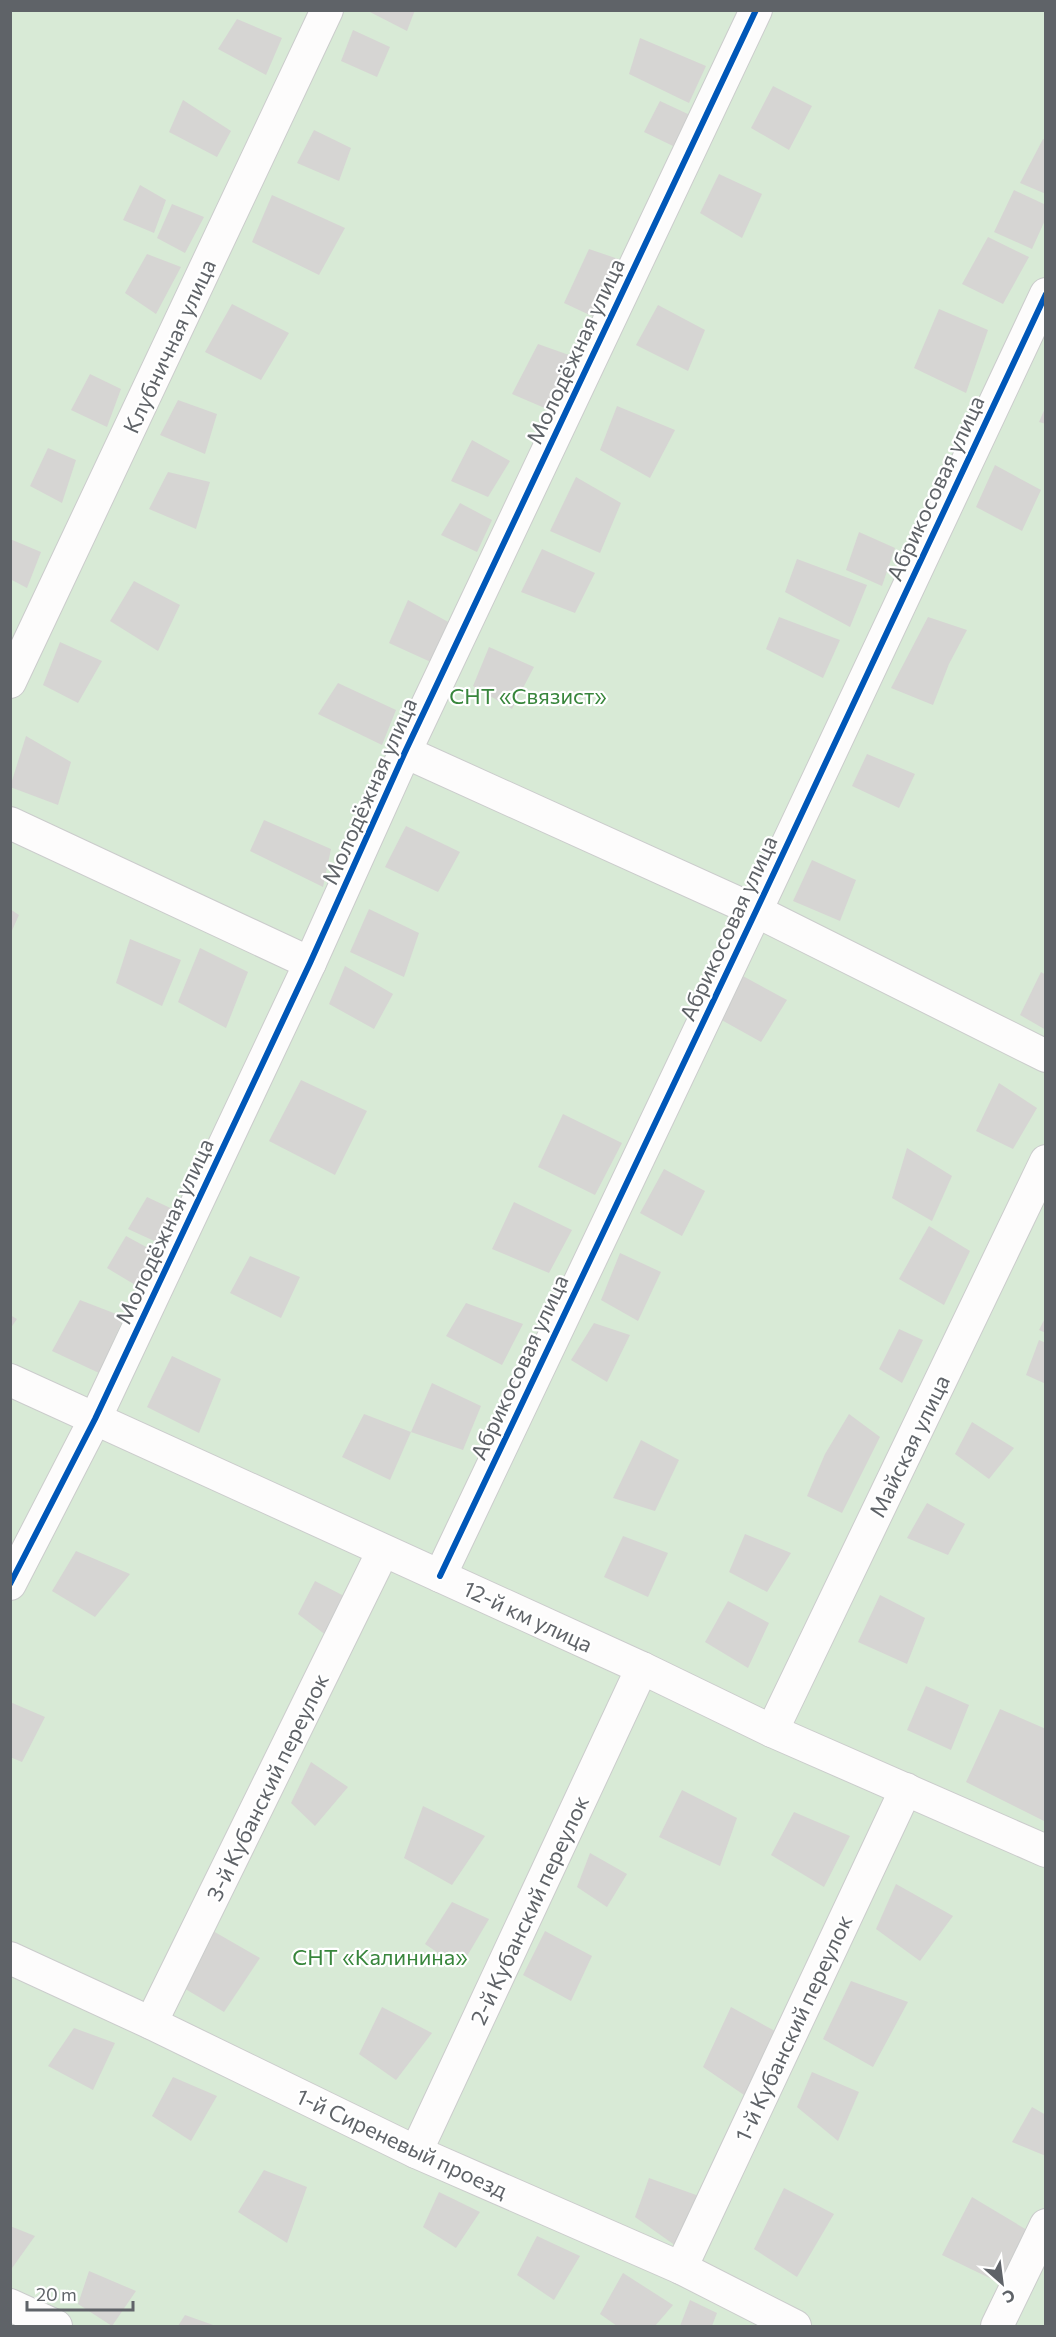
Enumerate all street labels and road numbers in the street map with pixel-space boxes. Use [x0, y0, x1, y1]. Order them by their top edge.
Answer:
street label: Молодёжная улица [520, 254, 630, 448]
street label: Клубничная улица [117, 255, 221, 437]
street label: Абрикосовая улица [880, 391, 990, 585]
street label: Молодёжная улица [316, 693, 422, 889]
street label: Абрикосовая улица [673, 831, 783, 1025]
street label: Молодёжная улица [109, 1134, 219, 1328]
street label: Абрикосовая улица [464, 1270, 574, 1464]
street label: Майская улица [863, 1370, 955, 1522]
street label: 12-й км улица [459, 1574, 597, 1658]
street label: 3-й Кубанский переулок [200, 1668, 334, 1905]
street label: 2-й Кубанский переулок [464, 1791, 594, 2029]
street label: 1-й Кубанский переулок [729, 1910, 858, 2146]
street label: 1-й Сиреневый проезд [292, 2082, 512, 2204]

